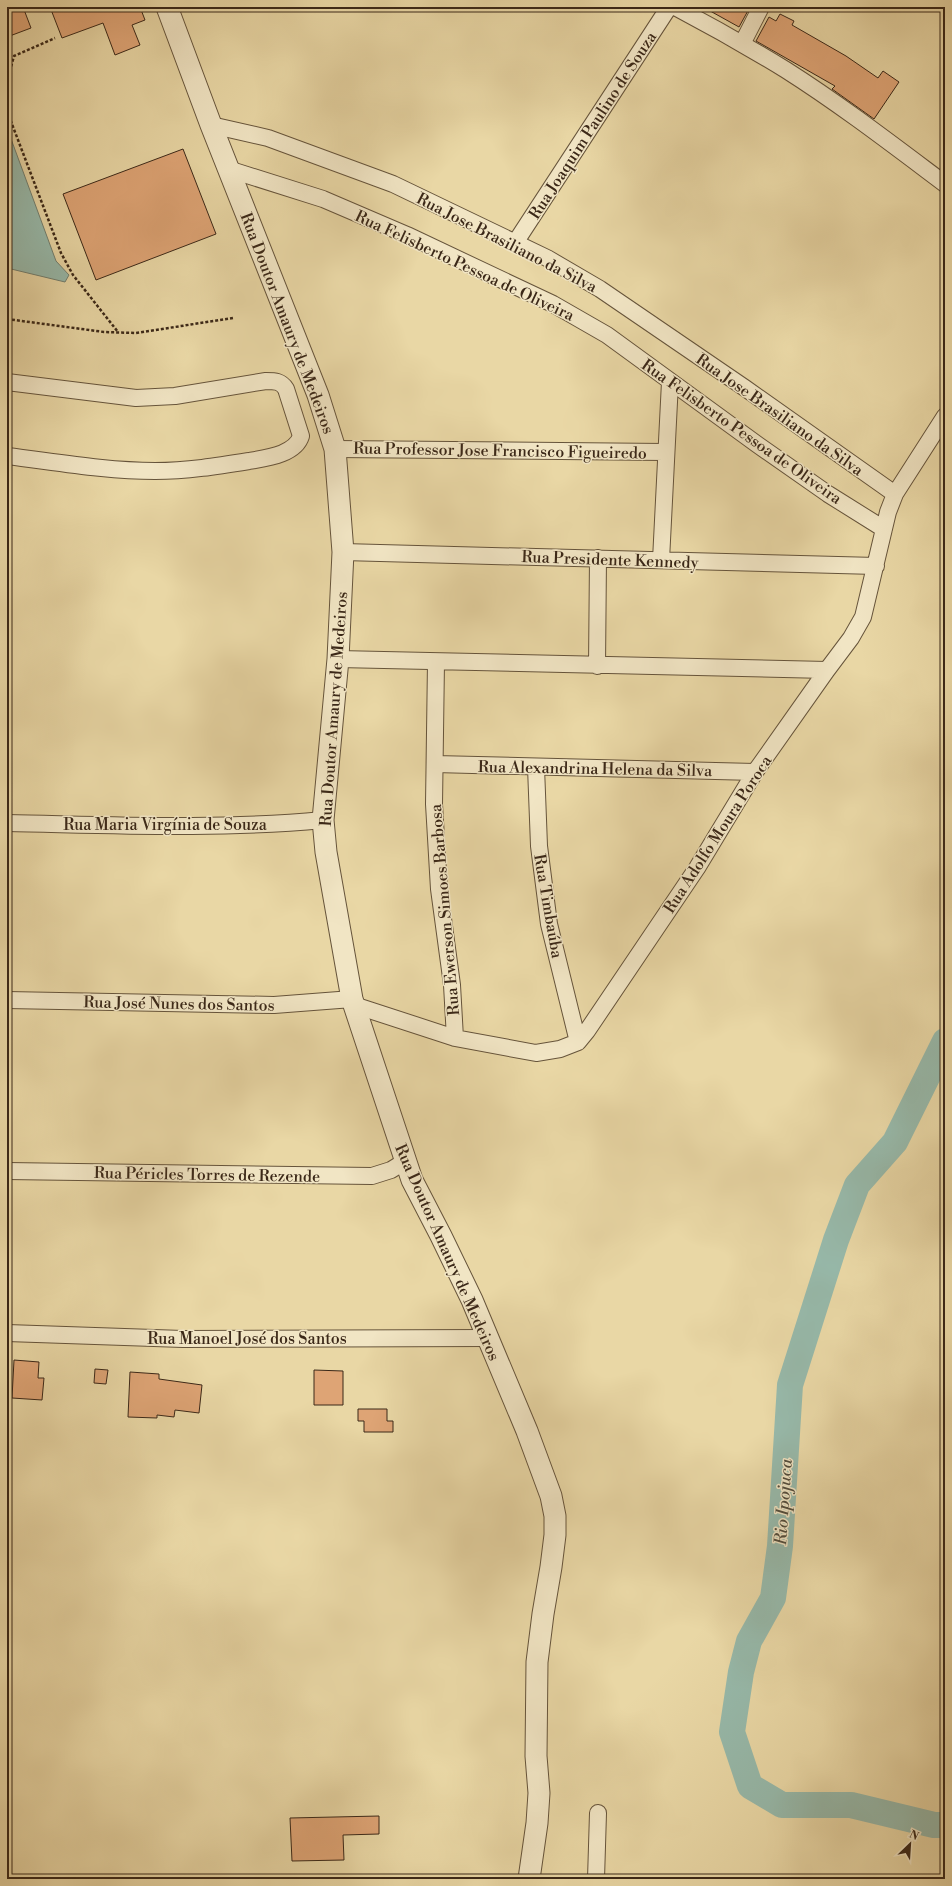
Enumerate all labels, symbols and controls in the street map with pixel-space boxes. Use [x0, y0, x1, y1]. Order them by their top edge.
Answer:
street label: Rua Joaquim Paulino de Souza [525, 27, 662, 223]
street label: Rua Jose Brasiliano da Silva [413, 189, 601, 298]
street label: Rua Felisberto Pessoa de Oliveira [352, 206, 578, 326]
street label: Rua Doutor Amaury de Medeiros [236, 210, 339, 437]
street label: Rua Jose Brasiliano da Silva [692, 349, 868, 481]
street label: Rua Felisberto Pessoa de Oliveira [637, 355, 846, 509]
street label: Rua Professor Jose Francisco Figueiredo [353, 438, 647, 464]
street label: Rua Presidente Kennedy [521, 547, 699, 573]
street label: Rua Doutor Amaury de Medeiros [316, 591, 352, 827]
street label: Rua Adolfo Moura Poroca [659, 751, 777, 917]
street label: Rua Alexandrina Helena da Silva [478, 757, 713, 781]
street label: Rua Ewerson Simoes Barbosa [426, 802, 464, 1017]
street label: Rua Maria Virgínia de Souza [63, 815, 268, 835]
street label: Rua Timbaúba [529, 852, 567, 961]
street label: Rua José Nunes dos Santos [83, 992, 275, 1016]
street label: Rua Doutor Amaury de Medeiros [390, 1141, 504, 1364]
street label: Rua Péricles Torres de Rezende [94, 1163, 320, 1187]
street label: Rua Manoel José dos Santos [147, 1329, 347, 1349]
water label: Rio Ipojuca [770, 1458, 798, 1547]
north arrow [890, 1824, 930, 1864]
text: N [907, 1828, 921, 1844]

